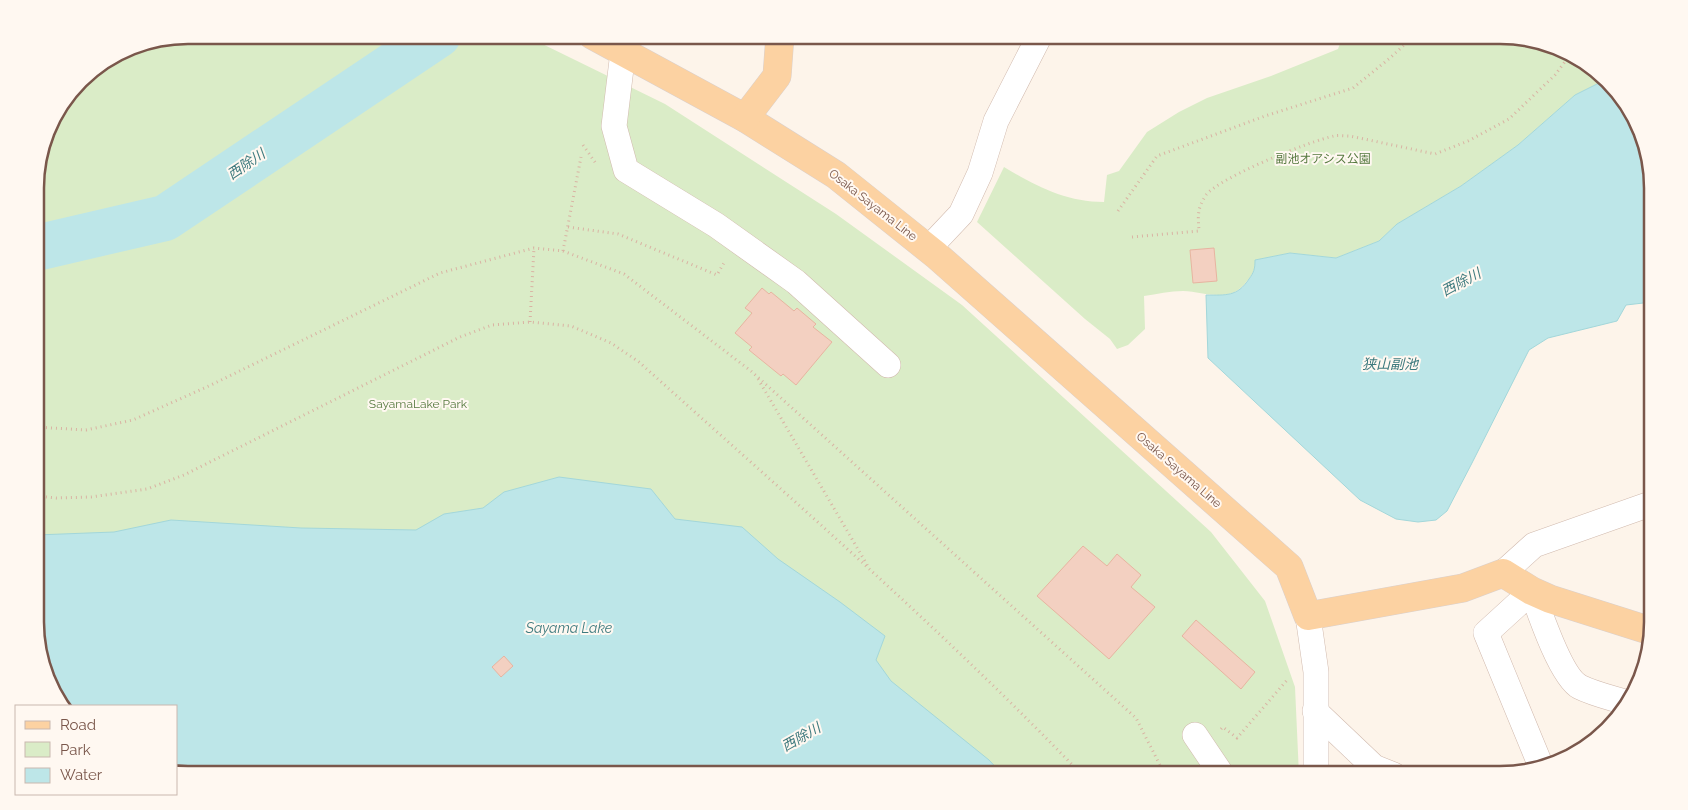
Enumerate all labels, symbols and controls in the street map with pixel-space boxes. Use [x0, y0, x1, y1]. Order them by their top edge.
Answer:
water label: 西除川 [224, 145, 270, 182]
park label: 副池オアシス公園 [1275, 152, 1371, 166]
street label: Osaka Sayama Line [826, 166, 920, 244]
water label: 西除川 [1439, 264, 1485, 299]
water label: 狭山副池 [1362, 356, 1420, 372]
park label: SayamaLake Park [369, 397, 468, 411]
street label: Osaka Sayama Line [1134, 429, 1224, 511]
water label: Sayama Lake [525, 620, 613, 636]
legend [15, 705, 178, 795]
text: Road [60, 716, 96, 734]
water label: 西除川 [779, 719, 825, 754]
text: Park [60, 741, 91, 759]
text: Water [60, 766, 103, 784]

